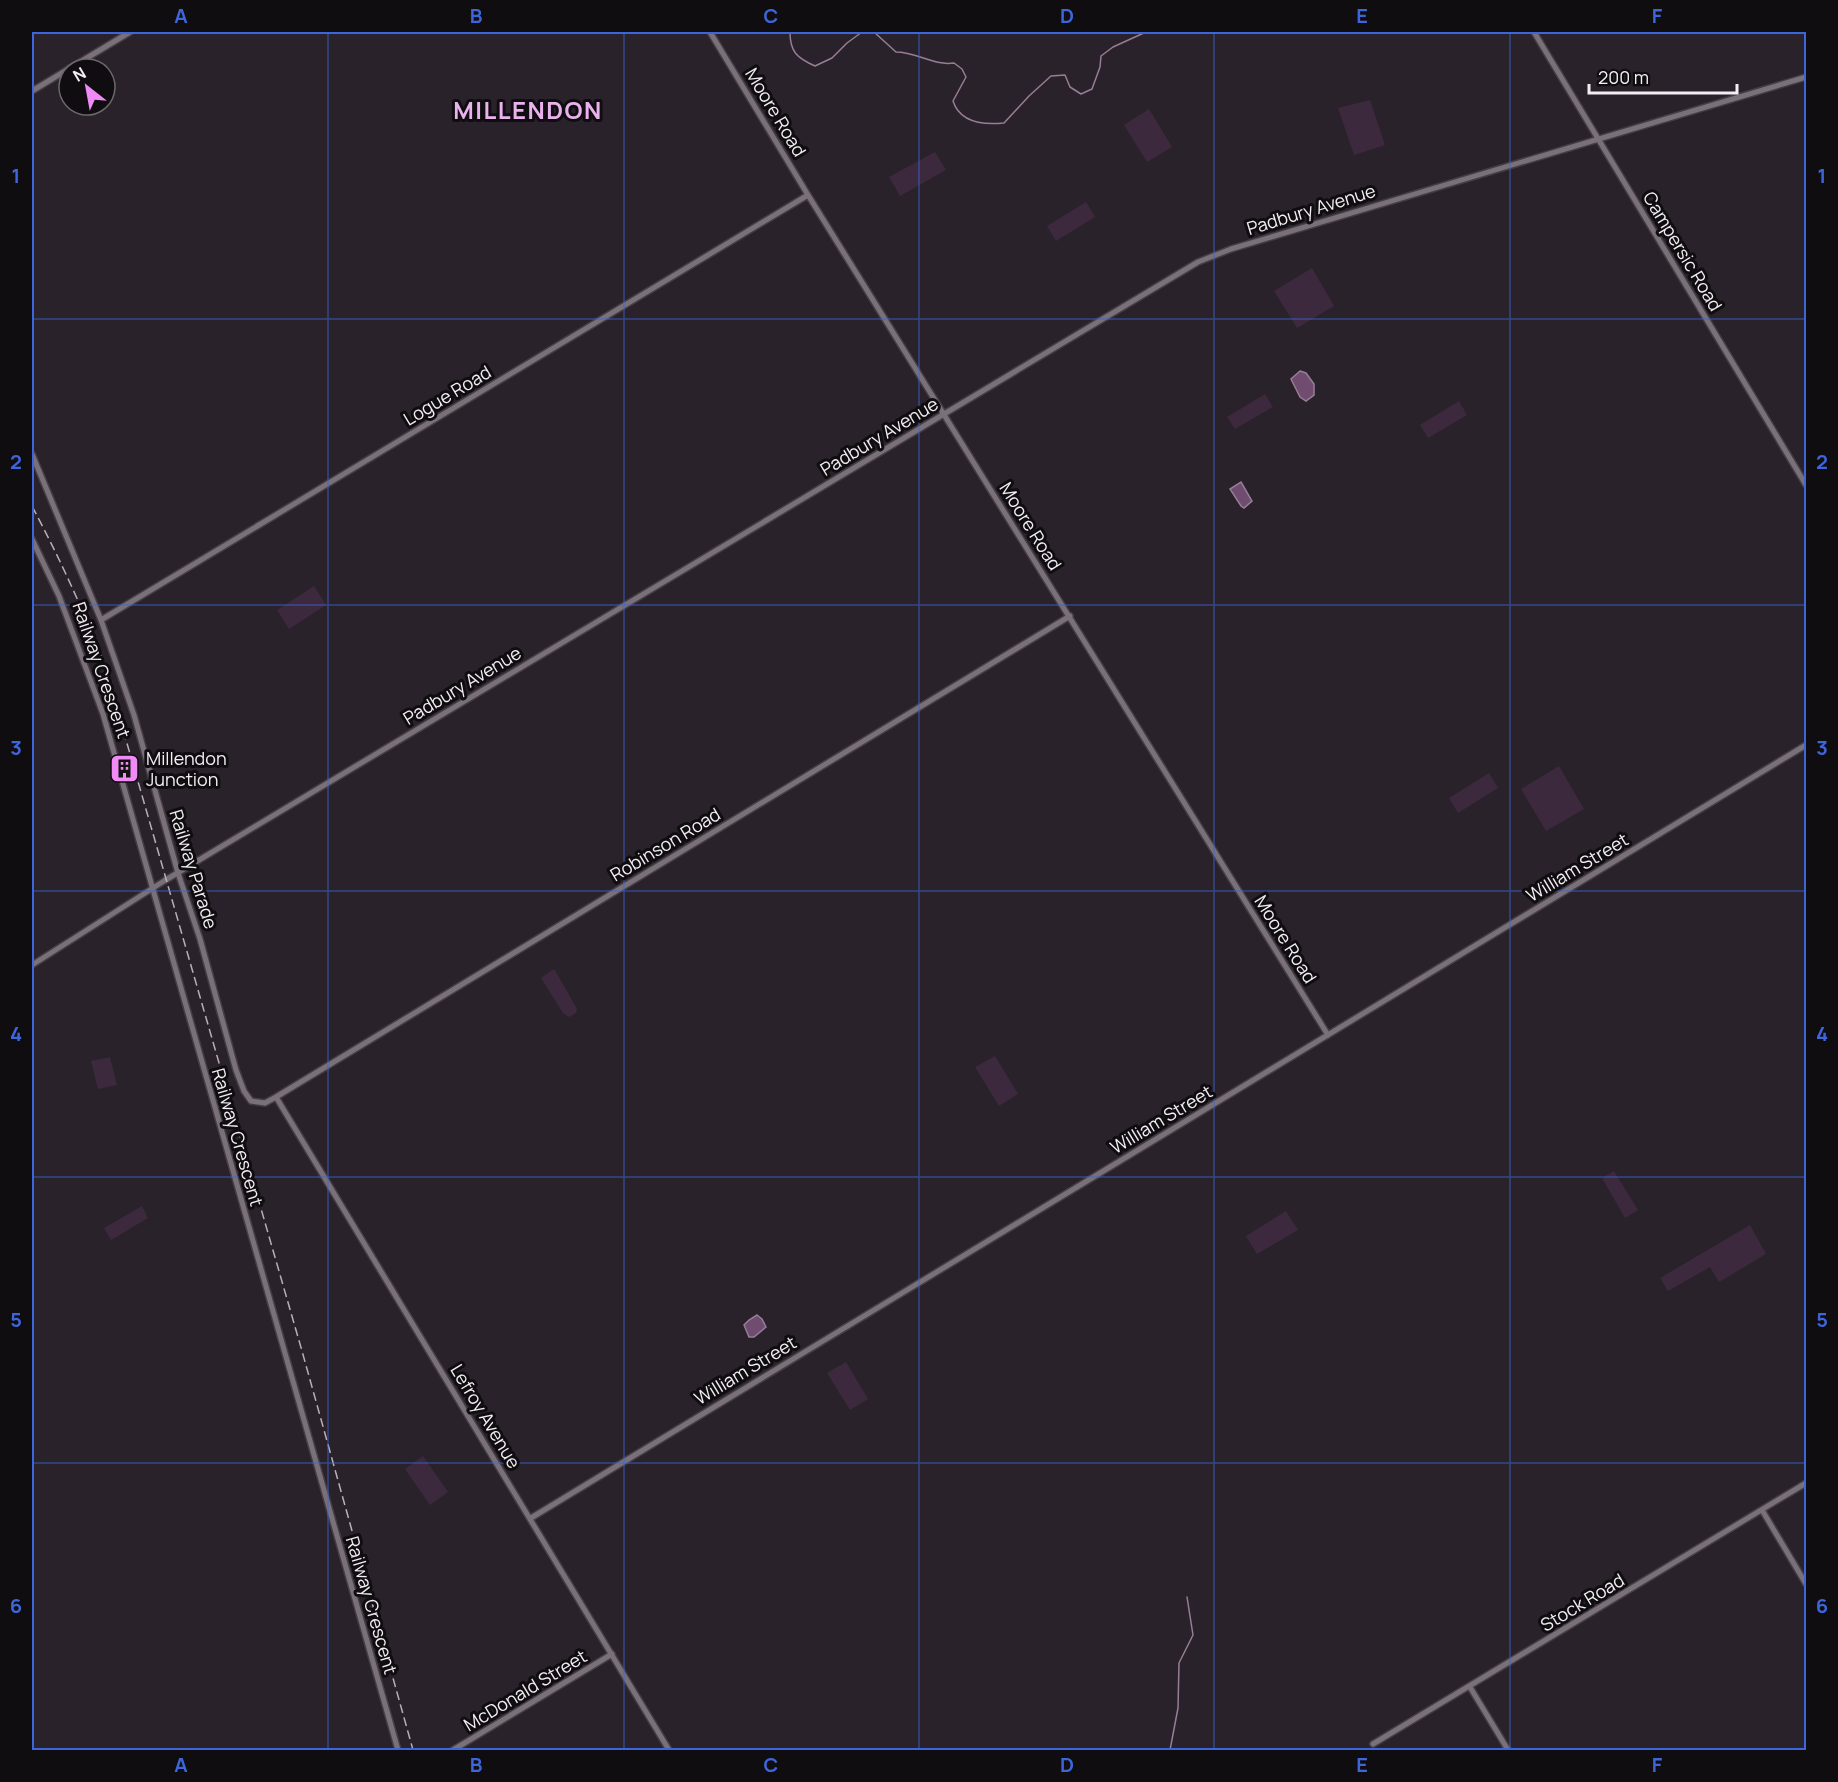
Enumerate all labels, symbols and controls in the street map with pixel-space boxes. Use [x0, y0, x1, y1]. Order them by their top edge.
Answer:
text: A [174, 2, 188, 29]
text: B [470, 2, 483, 29]
text: C [764, 2, 778, 29]
text: D [1060, 2, 1074, 29]
text: E [1356, 2, 1368, 29]
text: F [1652, 2, 1663, 29]
north arrow [57, 57, 117, 117]
scale bar [1589, 57, 1738, 95]
text: N [69, 62, 90, 87]
street label: Moore Road [740, 63, 812, 161]
text: 200 m [1598, 65, 1649, 89]
district label: MILLENDON [453, 93, 603, 126]
text: 1 [12, 162, 20, 189]
text: 1 [1818, 162, 1826, 189]
street label: Padbury Avenue [1244, 178, 1378, 240]
street label: Campersic Road [1638, 187, 1728, 315]
street label: Logue Road [399, 359, 495, 431]
street label: Padbury Avenue [816, 391, 942, 481]
text: 2 [10, 448, 22, 475]
text: 2 [1816, 448, 1828, 475]
street label: Moore Road [994, 477, 1068, 575]
street label: Railway Crescent [67, 599, 137, 741]
street label: Padbury Avenue [399, 640, 525, 730]
text: 3 [10, 734, 22, 761]
text: 3 [1816, 734, 1828, 761]
place label: Millendon Junction [146, 746, 227, 791]
building icon: Millendon Junction [109, 752, 141, 784]
street label: Robinson Road [605, 802, 725, 886]
street label: Railway Parade [164, 807, 224, 931]
street label: William Street [1522, 827, 1632, 907]
street label: Moore Road [1249, 890, 1323, 988]
text: 4 [10, 1020, 22, 1047]
text: 4 [1816, 1020, 1828, 1047]
street label: Railway Crescent [207, 1065, 269, 1209]
street label: William Street [1106, 1079, 1216, 1159]
text: 5 [10, 1306, 22, 1333]
text: 5 [1816, 1306, 1828, 1333]
street label: William Street [690, 1330, 800, 1410]
street label: Lefroy Avenue [445, 1360, 527, 1472]
street label: Railway Crescent [341, 1533, 403, 1677]
street label: Stock Road [1536, 1568, 1628, 1636]
text: 6 [10, 1592, 22, 1619]
text: 6 [1816, 1592, 1828, 1619]
street label: McDonald Street [459, 1644, 591, 1736]
text: A [174, 1751, 188, 1778]
text: B [470, 1751, 483, 1778]
text: C [764, 1751, 778, 1778]
text: D [1060, 1751, 1074, 1778]
text: E [1356, 1751, 1368, 1778]
text: F [1652, 1751, 1663, 1778]

